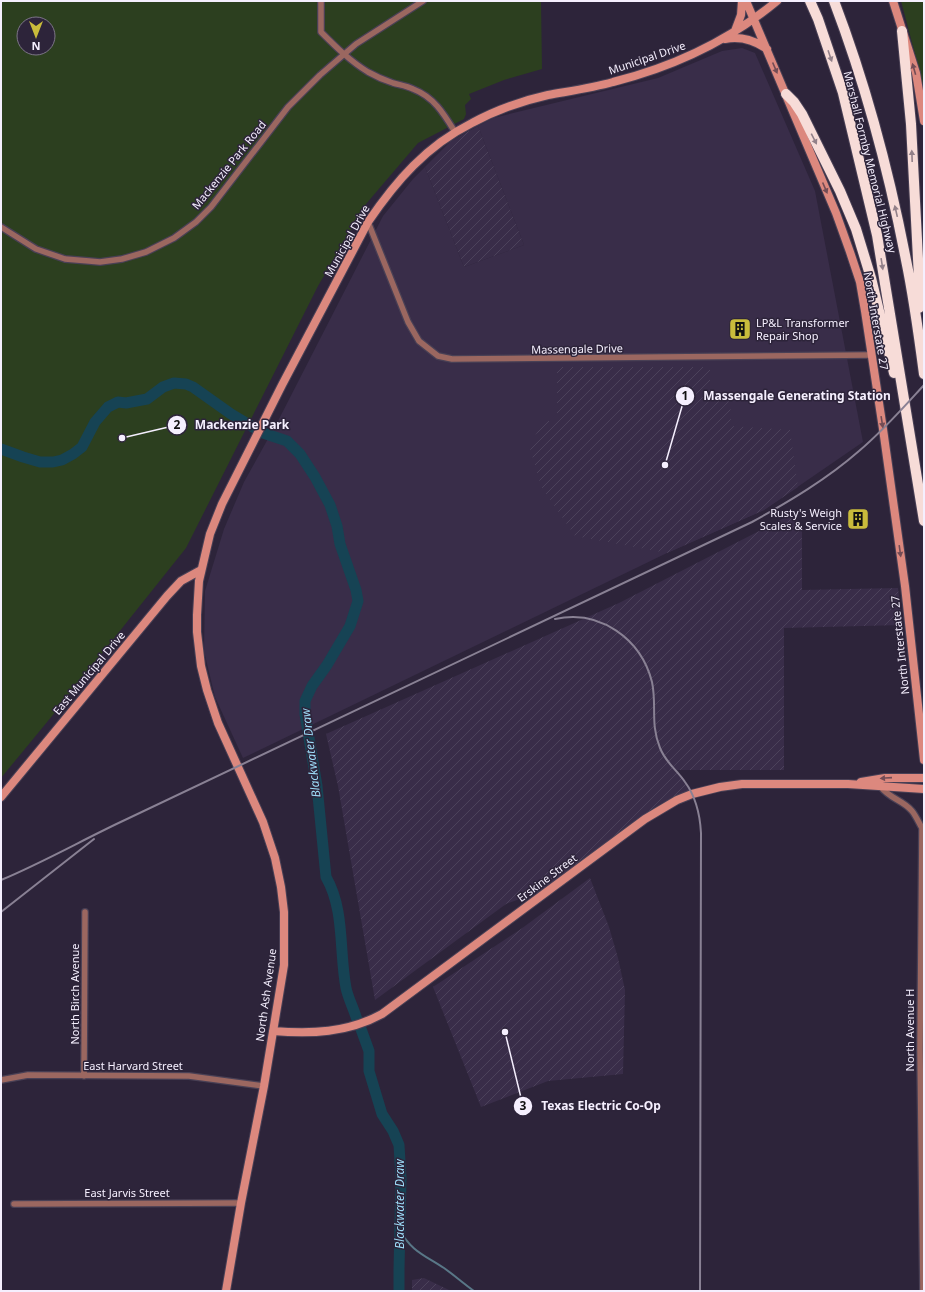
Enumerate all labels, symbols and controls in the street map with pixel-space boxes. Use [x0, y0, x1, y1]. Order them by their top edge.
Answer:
north arrow [16, 16, 56, 56]
street label: Municipal Drive [606, 37, 687, 78]
text: N [32, 39, 40, 54]
one-way arrow [827, 51, 833, 63]
one-way arrow [772, 63, 778, 74]
one-way arrow [911, 63, 917, 75]
street label: Marshall Formby Memorial Highway [841, 69, 900, 255]
street label: Mackenzie Park Road [188, 117, 269, 212]
one-way arrow [811, 133, 817, 144]
one-way arrow [909, 149, 915, 162]
one-way arrow [823, 183, 829, 195]
street label: Municipal Drive [321, 202, 373, 280]
one-way arrow [893, 205, 899, 217]
one-way arrow [879, 258, 885, 270]
street label: North Interstate 27 [860, 271, 893, 371]
place label: LP&L Transformer Repair Shop [756, 315, 850, 343]
building icon: LP&L Transformer Repair Shop [727, 316, 753, 342]
street label: Massengale Drive [531, 340, 623, 357]
callout: Massengale Generating Station [675, 384, 898, 408]
text: 1 [682, 387, 688, 404]
text: Massengale Generating Station [703, 387, 891, 404]
callout: Mackenzie Park [167, 413, 297, 437]
text: 2 [174, 416, 181, 433]
text: Mackenzie Park [195, 416, 290, 433]
one-way arrow [879, 416, 885, 428]
place label: Rusty's Weigh Scales & Service [760, 505, 842, 533]
building icon: Rusty's Weigh Scales & Service [845, 506, 871, 532]
one-way arrow [897, 545, 903, 557]
street label: North Interstate 27 [887, 595, 912, 695]
street label: East Municipal Drive [49, 628, 128, 718]
water label: Blackwater Draw [296, 706, 324, 799]
one-way arrow [880, 775, 892, 782]
street label: Erskine Street [514, 850, 580, 905]
street label: North Birch Avenue [67, 943, 82, 1045]
street label: North Ash Avenue [252, 947, 279, 1042]
street label: North Avenue H [902, 989, 917, 1071]
street label: East Harvard Street [83, 1058, 183, 1073]
callout: Texas Electric Co-Op [513, 1094, 669, 1118]
text: 3 [520, 1097, 527, 1114]
text: Texas Electric Co-Op [541, 1097, 661, 1114]
water label: Blackwater Draw [391, 1158, 408, 1249]
street label: East Jarvis Street [84, 1185, 170, 1200]

